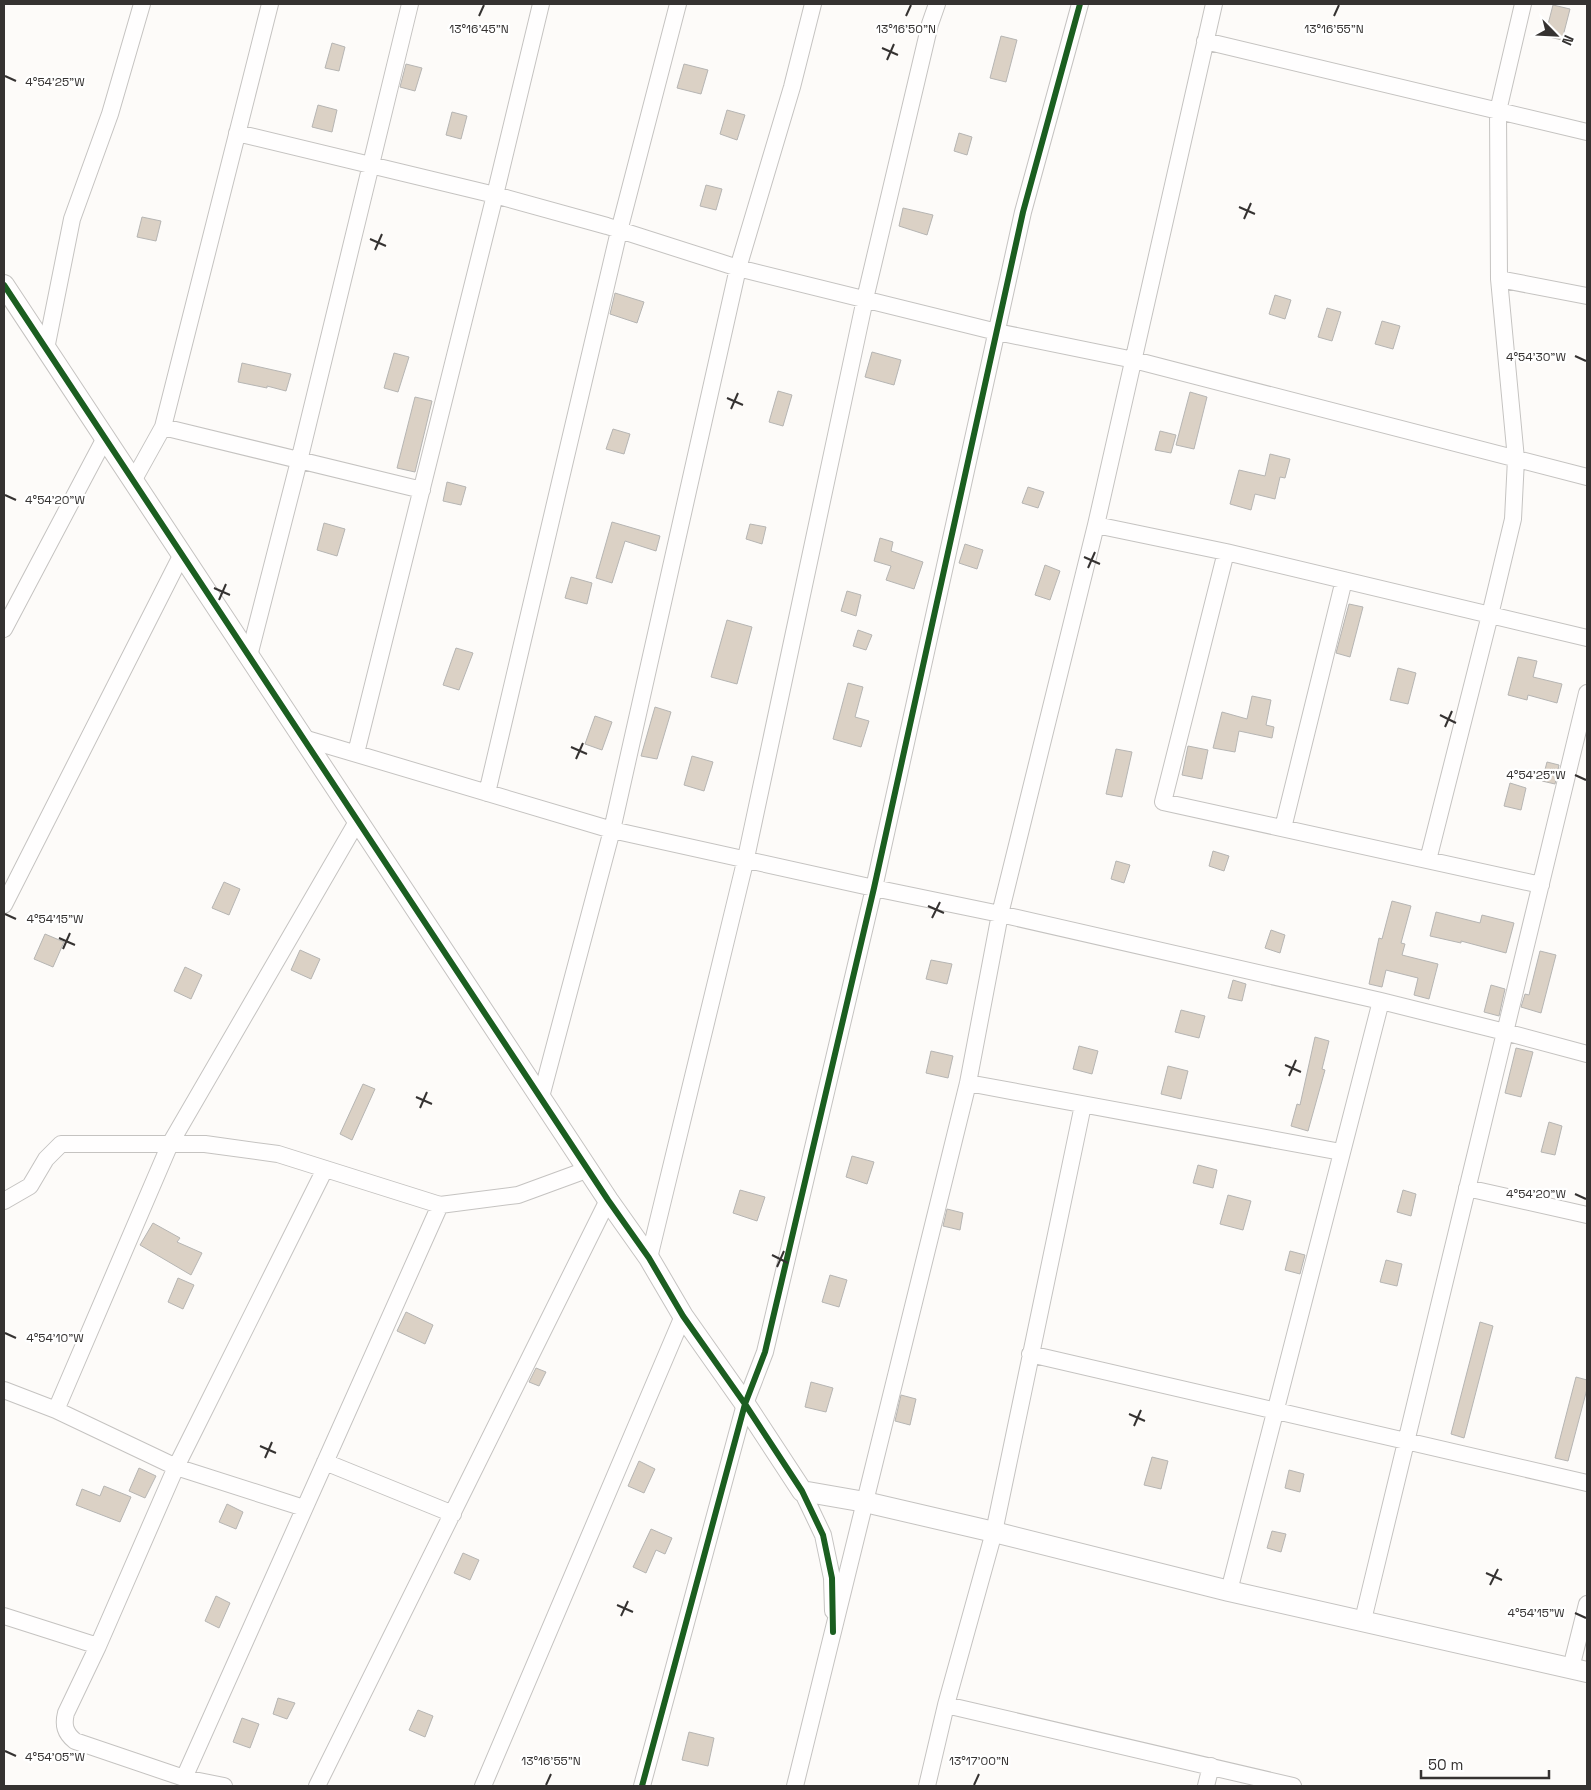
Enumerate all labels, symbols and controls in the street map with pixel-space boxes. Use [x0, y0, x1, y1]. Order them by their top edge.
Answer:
north arrow [1531, 10, 1581, 60]
text: 13°16'45"N [449, 21, 509, 37]
text: 13°16'50"N [876, 21, 936, 37]
text: 13°16'55"N [1304, 21, 1364, 37]
text: N [1558, 32, 1578, 48]
text: 4°54'25"W [25, 74, 85, 90]
text: 4°54'30"W [1506, 349, 1566, 365]
text: 4°54'20"W [25, 492, 85, 508]
text: 4°54'25"W [1506, 767, 1566, 783]
text: 4°54'15"W [26, 911, 84, 927]
text: 4°54'20"W [1506, 1186, 1566, 1202]
text: 4°54'10"W [26, 1330, 84, 1346]
text: 4°54'15"W [1507, 1605, 1565, 1621]
scale bar [1421, 1748, 1548, 1780]
text: 4°54'05"W [25, 1749, 85, 1765]
text: 13°16'55"N [521, 1753, 581, 1769]
text: 13°17'00"N [949, 1753, 1009, 1769]
text: 50 m [1428, 1755, 1463, 1774]

